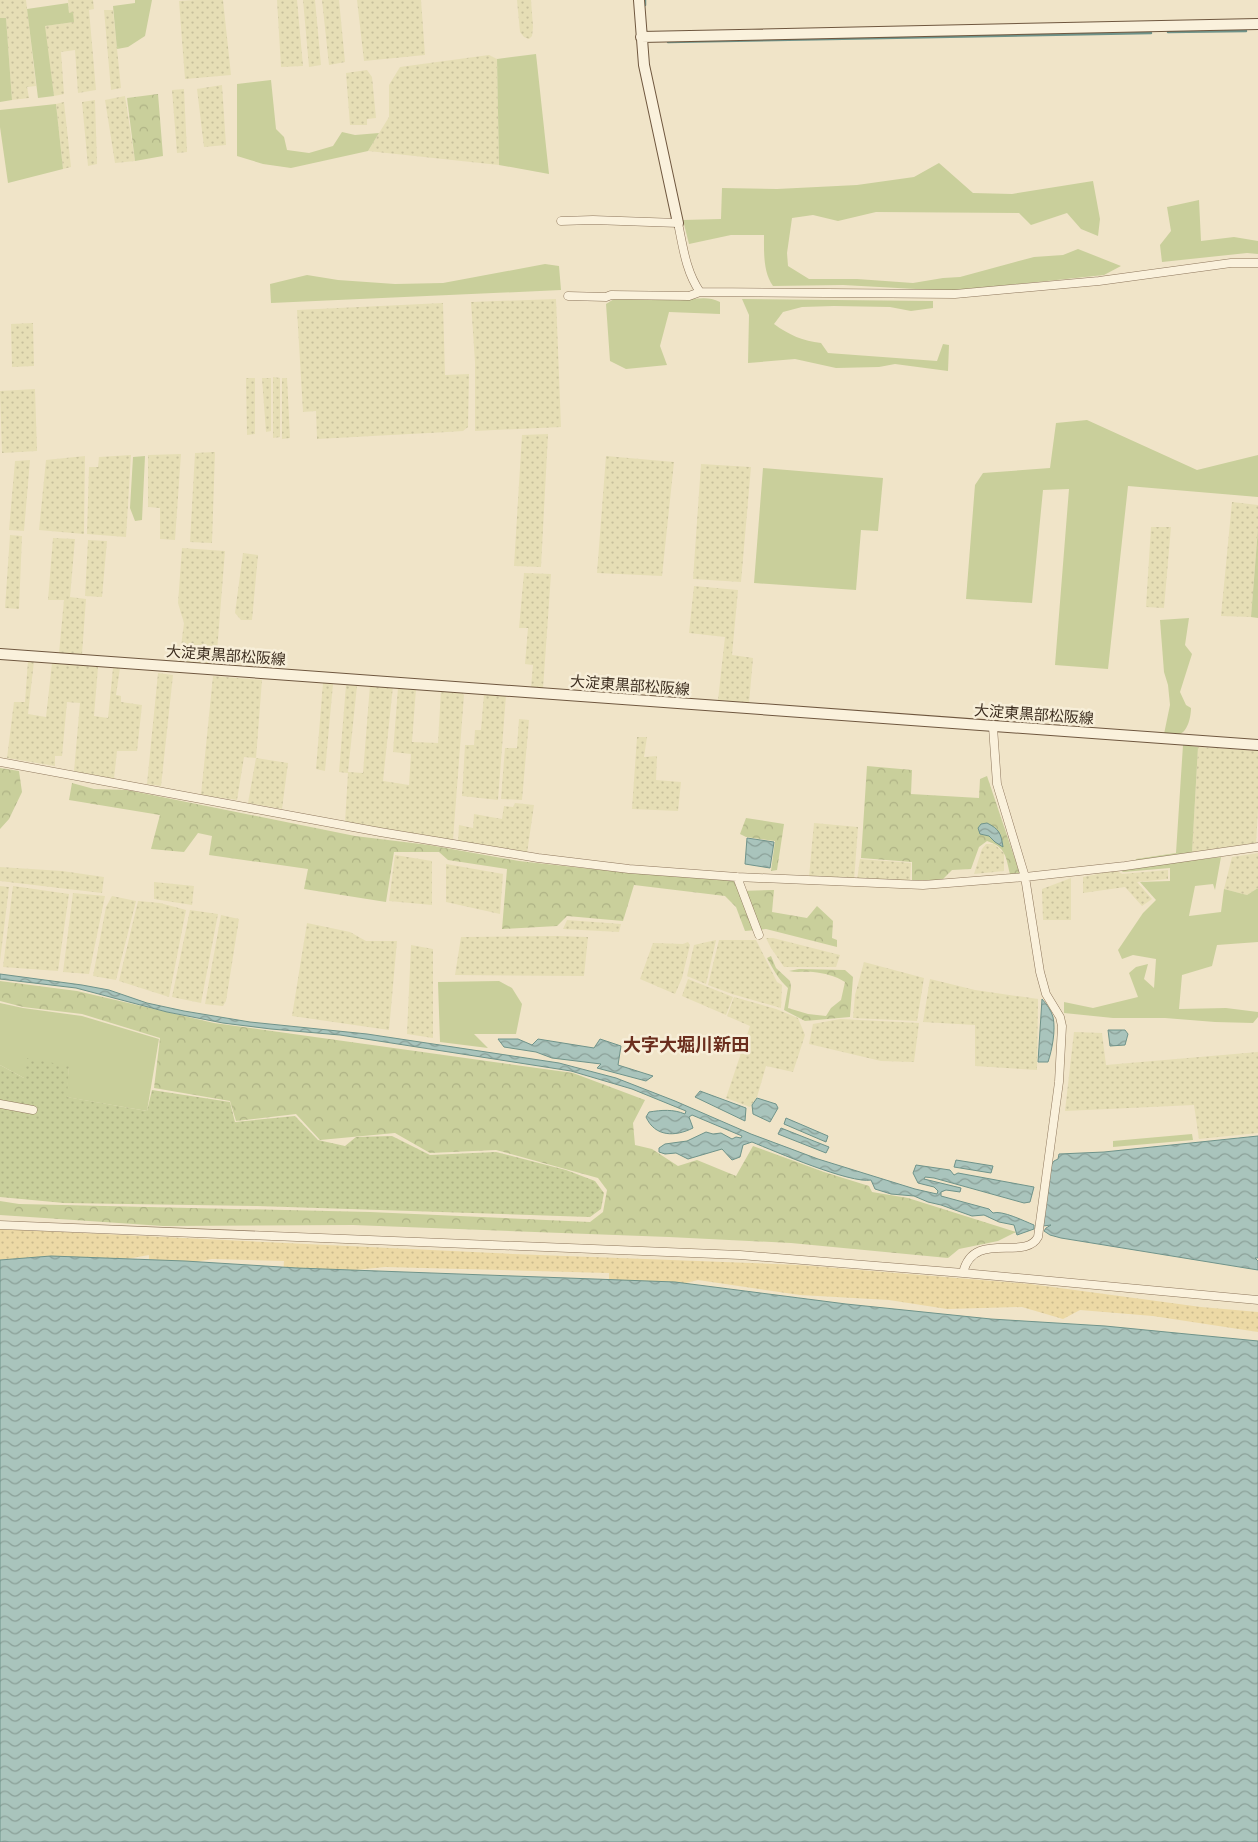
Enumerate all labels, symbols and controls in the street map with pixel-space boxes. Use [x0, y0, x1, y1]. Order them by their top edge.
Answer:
street label: 大淀東黒部松阪線 [165, 641, 287, 669]
street label: 大淀東黒部松阪線 [569, 671, 691, 699]
street label: 大淀東黒部松阪線 [973, 700, 1095, 728]
district label: 大字大堀川新田 [623, 1033, 749, 1056]

